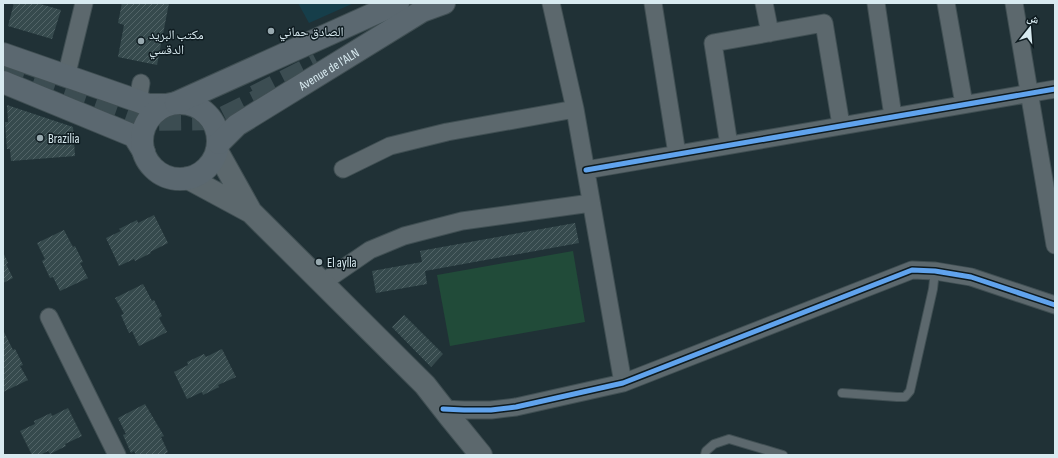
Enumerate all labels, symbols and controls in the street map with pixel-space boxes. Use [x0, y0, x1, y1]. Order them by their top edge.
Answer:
north arrow [1010, 8, 1050, 48]
text: ش [1025, 11, 1041, 28]
place label: الصادق حماني [279, 24, 344, 42]
marker: الصادق حماني [266, 26, 276, 36]
place label: مكتب البريد الدقسي [149, 27, 204, 60]
marker: مكتب البريد الدقسي [136, 36, 146, 46]
street label: Avenue de l'ALN [295, 45, 362, 95]
place label: Brazilia [48, 131, 80, 147]
marker: Brazilia [35, 133, 45, 143]
place label: El aylla [327, 255, 357, 271]
marker: El aylla [314, 257, 324, 267]

